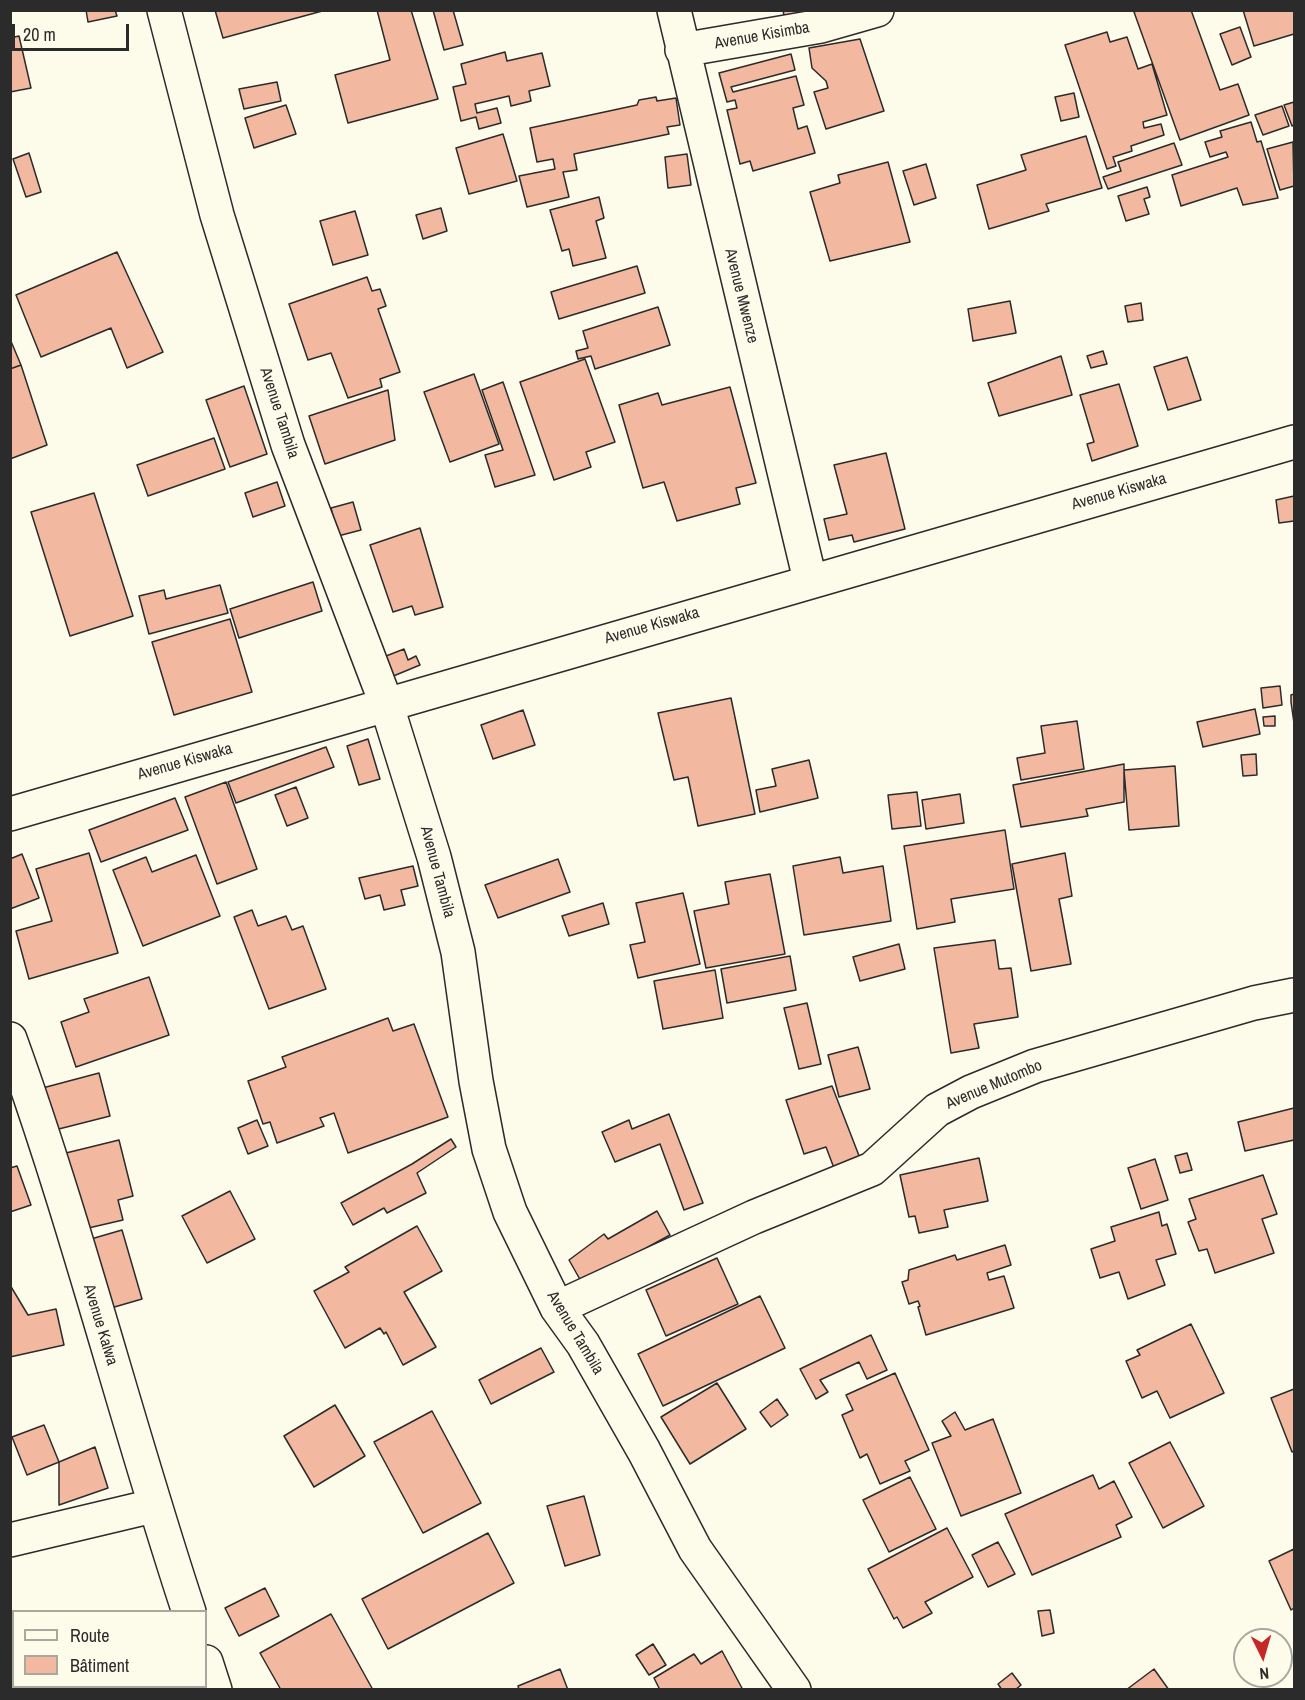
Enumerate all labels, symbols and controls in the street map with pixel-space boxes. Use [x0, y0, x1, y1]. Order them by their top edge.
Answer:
scale bar [15, 12, 132, 50]
street label: Avenue Kisimba [713, 18, 811, 54]
text: 20 m [23, 22, 56, 47]
street label: Avenue Mwenze [720, 247, 762, 345]
street label: Avenue Tambila [255, 365, 303, 461]
street label: Avenue Kiswaka [1069, 469, 1169, 515]
street label: Avenue Kiswaka [602, 603, 702, 649]
street label: Avenue Kiswaka [135, 739, 235, 785]
street label: Avenue Tambila [416, 824, 458, 920]
street label: Avenue Mutombo [943, 1056, 1045, 1114]
street label: Avenue Kalwa [79, 1282, 121, 1368]
street label: Avenue Tambila [543, 1288, 607, 1378]
legend [12, 1610, 207, 1688]
text: Route [70, 1623, 109, 1648]
north arrow [1233, 1628, 1293, 1688]
text: Bâtiment [70, 1653, 129, 1678]
text: N [1259, 1663, 1270, 1685]

